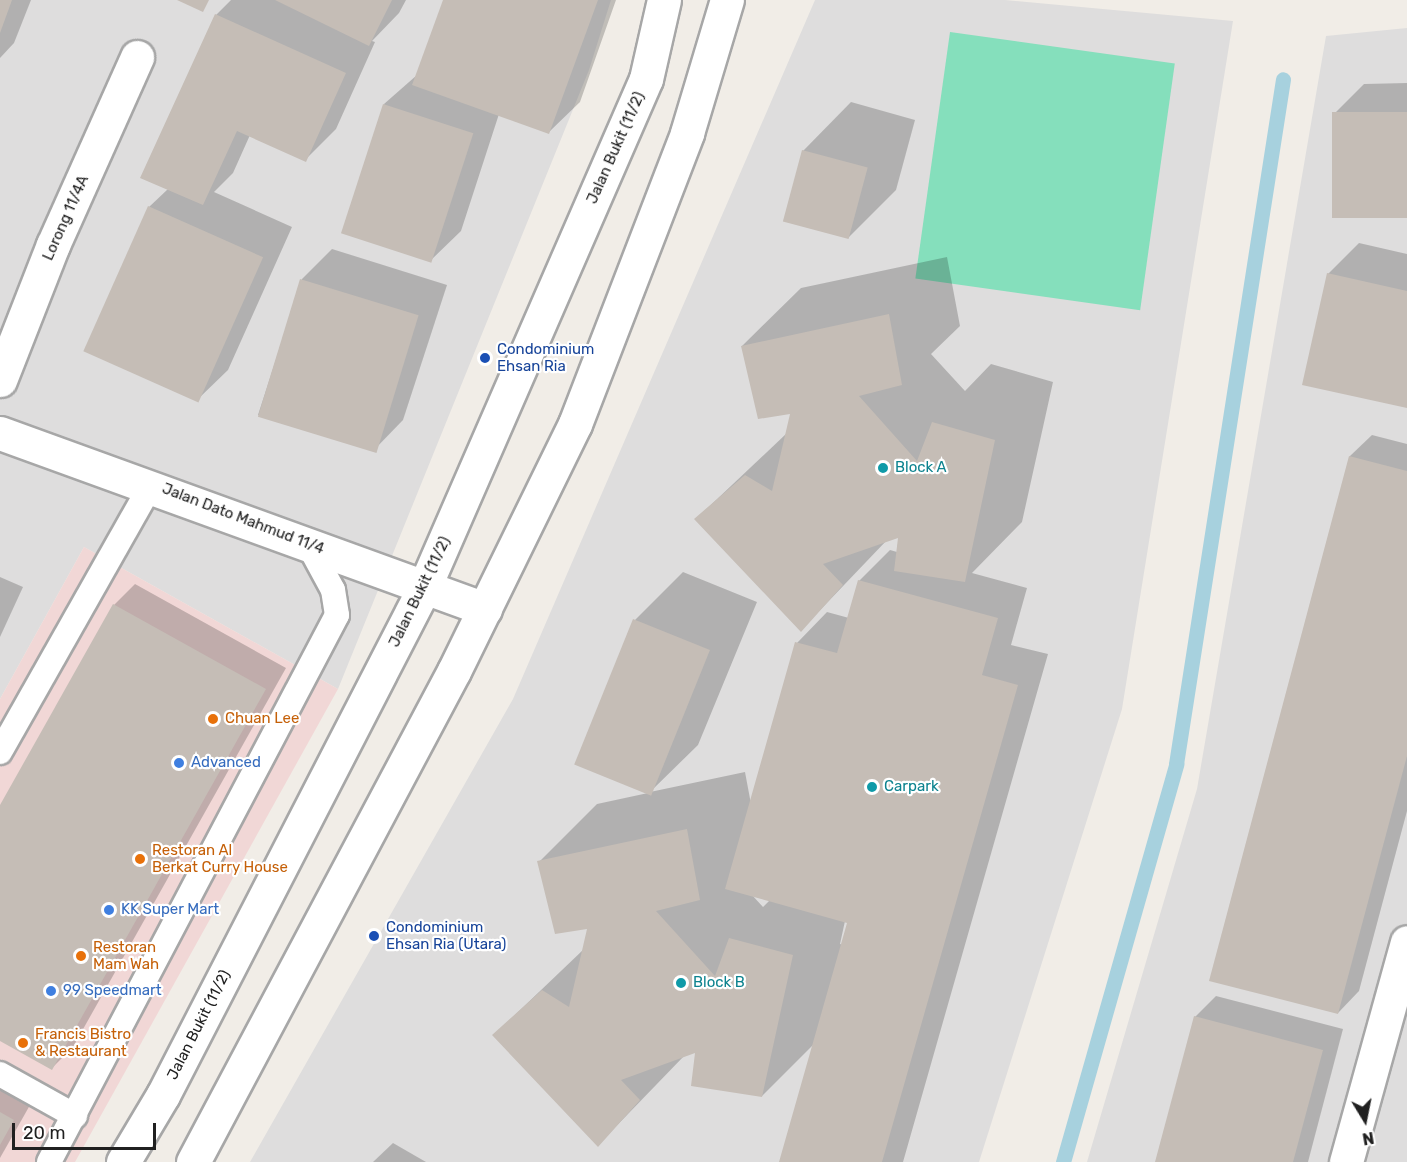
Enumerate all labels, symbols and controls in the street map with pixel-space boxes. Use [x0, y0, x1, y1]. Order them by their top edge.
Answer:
street label: Jalan Bukit (11/2) [583, 89, 649, 207]
street label: Lorong 11/4A [39, 173, 93, 263]
place label: Condominium Ehsan Ria [497, 340, 594, 375]
marker: Condominium Ehsan Ria [478, 351, 492, 365]
place label: Block A [895, 459, 947, 477]
marker: Block A [876, 461, 890, 475]
street label: Jalan Dato Mahmud 11/4 [160, 480, 326, 558]
street label: Jalan Bukit (11/2) [386, 534, 454, 650]
place label: Chuan Lee [225, 710, 299, 728]
marker: Chuan Lee [206, 712, 220, 726]
place label: Advanced [191, 754, 261, 772]
marker: Advanced [172, 756, 186, 770]
place label: Carpark [884, 778, 939, 796]
marker: Carpark [865, 780, 879, 794]
place label: Restoran Al Berkat Curry House [152, 841, 288, 876]
marker: Restoran Al Berkat Curry House [133, 852, 147, 866]
place label: KK Super Mart [121, 901, 220, 919]
marker: KK Super Mart [102, 903, 116, 917]
place label: Condominium Ehsan Ria (Utara) [386, 918, 506, 953]
marker: Condominium Ehsan Ria (Utara) [367, 929, 381, 943]
place label: Restoran Mam Wah [93, 938, 159, 973]
marker: Restoran Mam Wah [74, 949, 88, 963]
street label: Jalan Bukit (11/2) [164, 967, 234, 1083]
place label: Block B [693, 974, 745, 992]
marker: Block B [674, 976, 688, 990]
place label: 99 Speedmart [63, 982, 162, 1000]
marker: 99 Speedmart [44, 984, 58, 998]
place label: Francis Bistro & Restaurant [35, 1025, 131, 1060]
marker: Francis Bistro & Restaurant [16, 1036, 30, 1050]
north arrow [1335, 1090, 1395, 1150]
scale bar [15, 1111, 159, 1149]
text: 20 m [23, 1122, 65, 1144]
text: N [1361, 1128, 1376, 1149]

